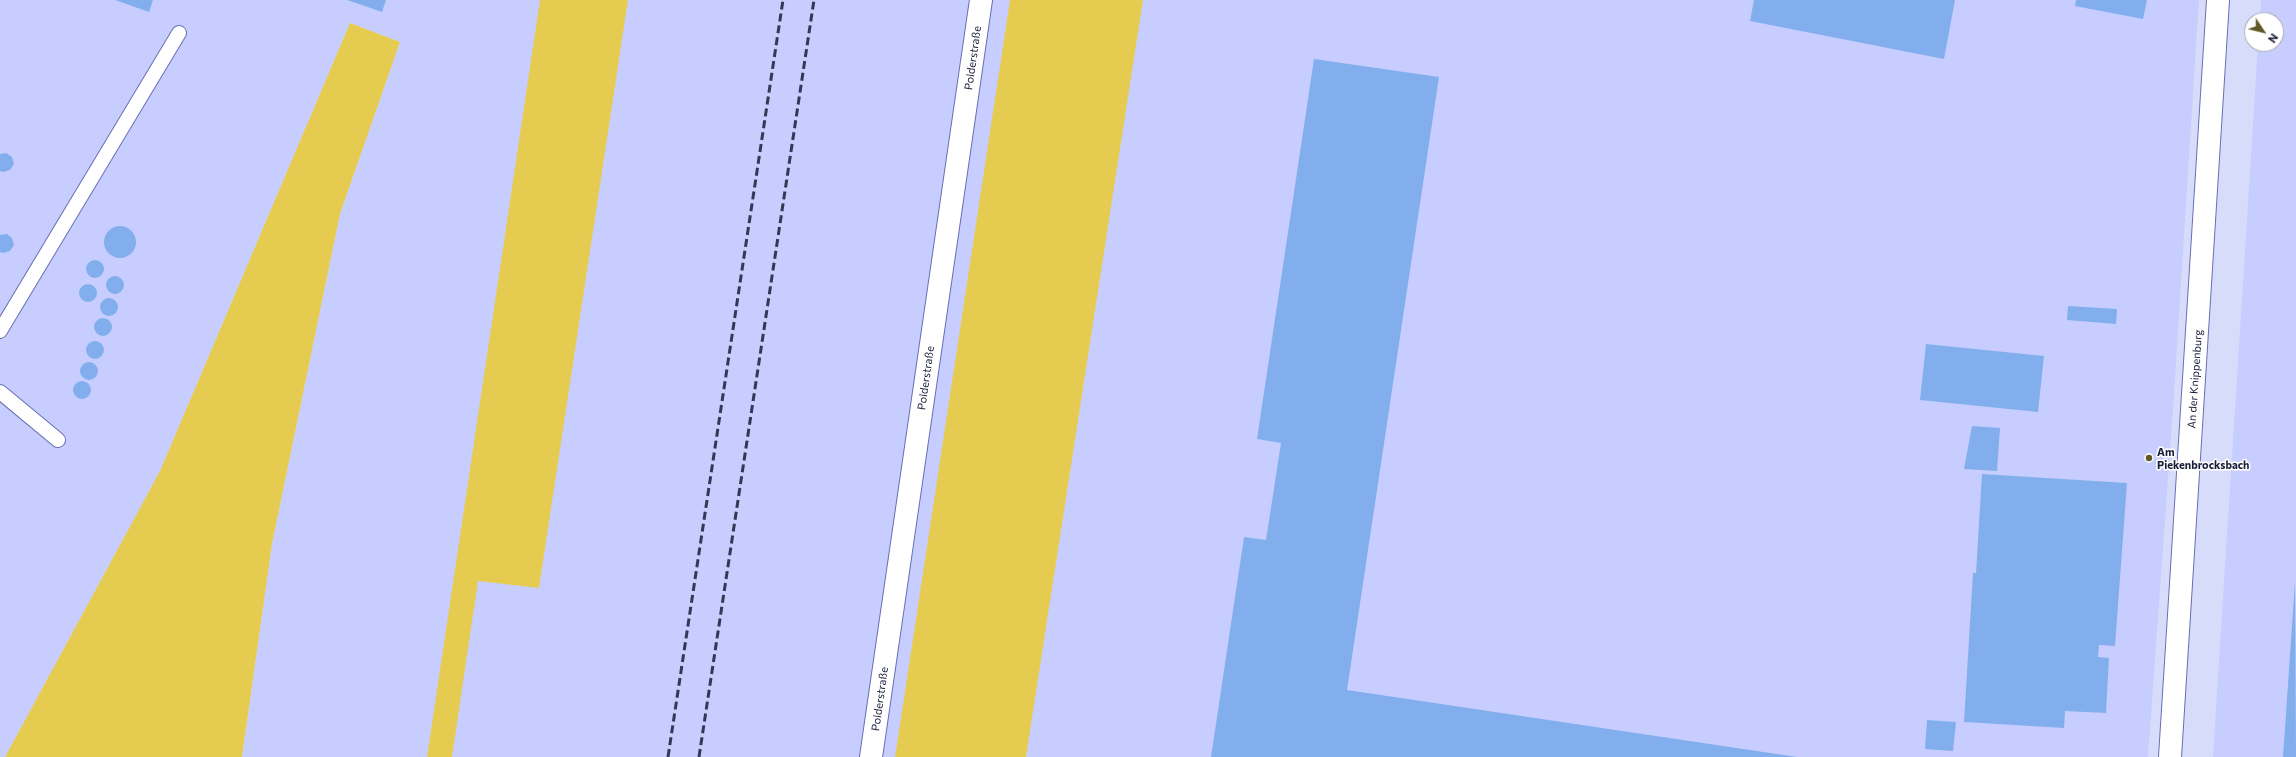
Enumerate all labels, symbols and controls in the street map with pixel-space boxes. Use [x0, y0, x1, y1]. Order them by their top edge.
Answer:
north arrow [2244, 12, 2284, 52]
street label: Polderstraße [962, 25, 984, 91]
text: N [2266, 31, 2281, 46]
street label: An der Knippenburg [2185, 329, 2205, 429]
street label: Polderstraße [915, 345, 937, 411]
place label: Am Piekenbrocksbach [2157, 445, 2249, 471]
marker: Am Piekenbrocksbach [2144, 453, 2154, 463]
street label: Polderstraße [869, 666, 891, 732]

